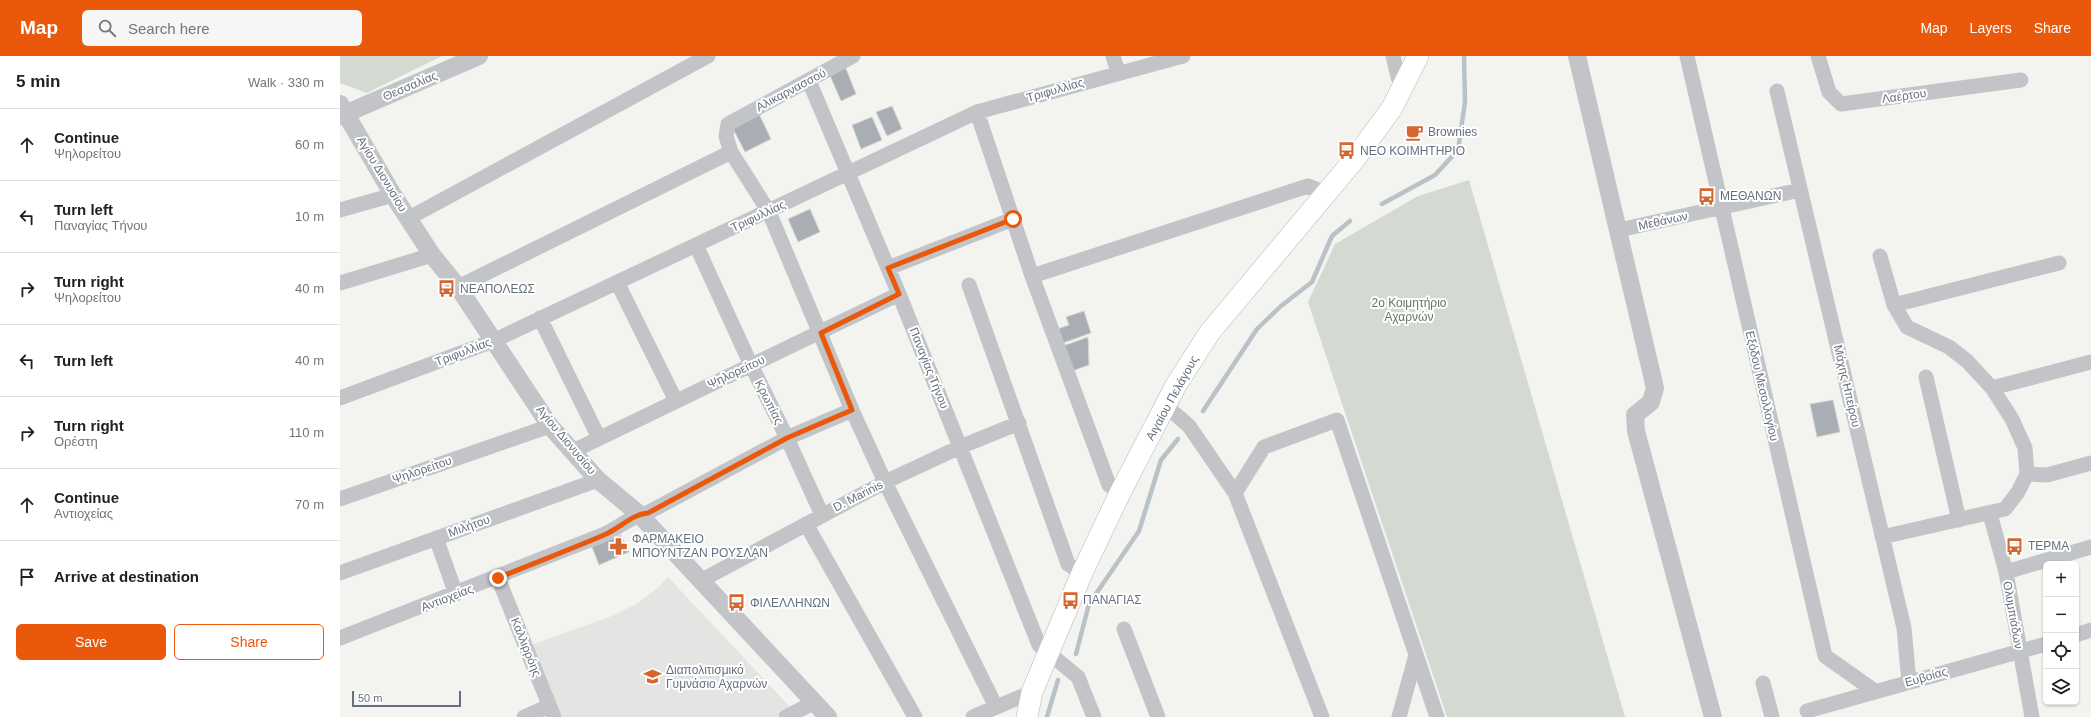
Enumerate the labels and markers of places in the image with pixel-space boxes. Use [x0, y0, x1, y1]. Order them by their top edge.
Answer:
cafe icon: Brownies [1405, 122, 1425, 142]
place label: Brownies [1428, 125, 1477, 139]
bus stop icon: ΝΕΟ ΚΟΙΜΗΤΗΡΙΟ [1337, 141, 1357, 161]
place label: ΝΕΟ ΚΟΙΜΗΤΗΡΙΟ [1360, 144, 1465, 158]
bus stop icon: ΜΕΘΑΝΩΝ [1697, 186, 1717, 206]
place label: ΜΕΘΑΝΩΝ [1720, 189, 1781, 203]
bus stop icon: ΝΕΑΠΟΛΕΩΣ [437, 279, 457, 299]
place label: ΝΕΑΠΟΛΕΩΣ [460, 282, 535, 296]
place label: ΦΑΡΜΑΚΕΙΟ ΜΠΟΥΝΤΖΑΝ ΡΟΥΣΛΑΝ [632, 532, 768, 560]
pharmacy icon: ΦΑΡΜΑΚΕΙΟ ΜΠΟΥΝΤΖΑΝ ΡΟΥΣΛΑΝ [609, 536, 629, 556]
bus stop icon: ΤΕΡΜΑ [2005, 536, 2025, 556]
place label: ΤΕΡΜΑ [2028, 539, 2069, 553]
bus stop icon: ΠΑΝΑΓΙΑΣ [1060, 590, 1080, 610]
bus stop icon: ΦΙΛΕΛΛΗΝΩΝ [727, 593, 747, 613]
place label: ΠΑΝΑΓΙΑΣ [1083, 593, 1142, 607]
place label: ΦΙΛΕΛΛΗΝΩΝ [750, 596, 830, 610]
place label: Διαπολιτισμικό Γυμνάσιο Αχαρνών [666, 663, 767, 691]
school or university icon: Διαπολιτισμικό Γυμνάσιο Αχαρνών [643, 667, 663, 687]

